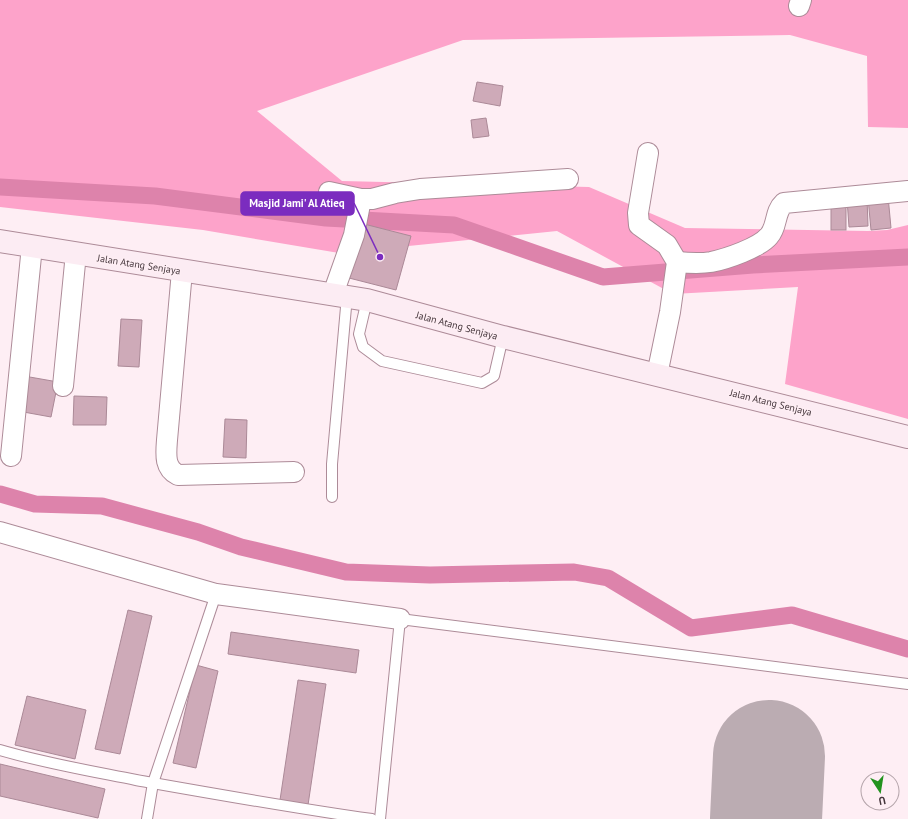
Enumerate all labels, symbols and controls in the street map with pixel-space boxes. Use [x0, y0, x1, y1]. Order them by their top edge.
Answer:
callout: Masjid Jami' Al Atieq [241, 192, 354, 215]
text: Masjid Jami' Al Atieq [249, 196, 345, 210]
street label: Jalan Atang Senjaya [95, 251, 182, 278]
street label: Jalan Atang Senjaya [414, 308, 499, 343]
street label: Jalan Atang Senjaya [727, 386, 813, 419]
north arrow [860, 771, 900, 811]
text: U [877, 793, 887, 808]

